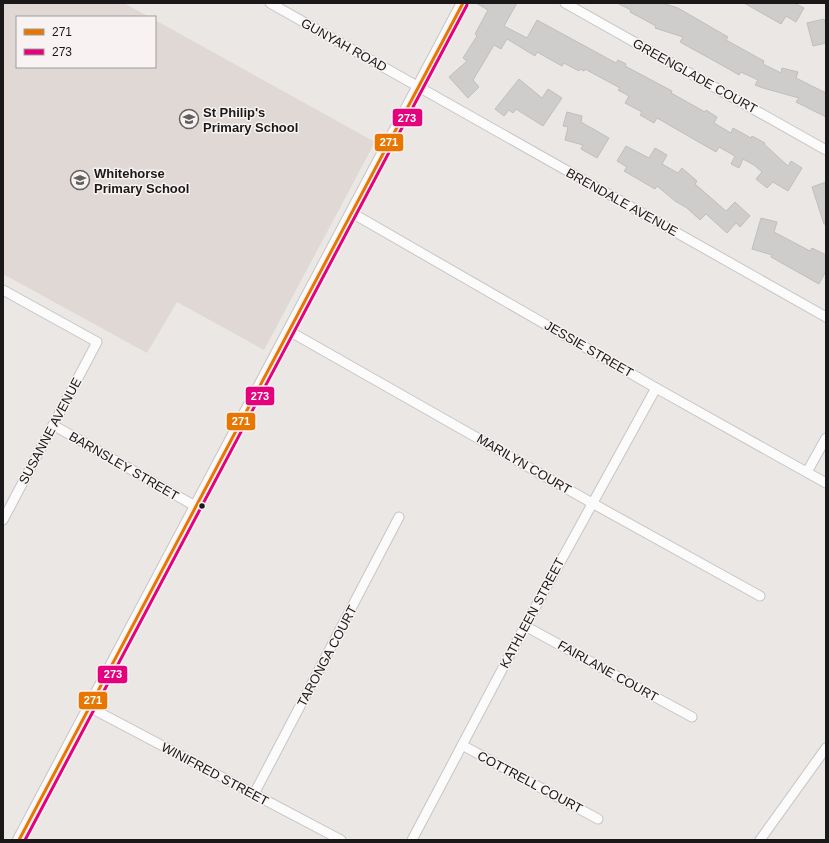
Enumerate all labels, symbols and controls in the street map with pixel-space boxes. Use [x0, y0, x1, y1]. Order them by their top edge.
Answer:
street label: GUNYAH ROAD [298, 15, 390, 75]
legend [16, 16, 156, 68]
text: 271 [52, 25, 72, 39]
street label: GREENGLADE COURT [630, 36, 760, 116]
text: 273 [52, 45, 72, 59]
place label: St Philip's Primary School [203, 105, 298, 135]
school or university icon: St Philip's Primary School [178, 108, 200, 130]
line badge: 273 [392, 108, 423, 127]
text: 273 [398, 112, 416, 124]
line badge: 271 [374, 133, 404, 152]
text: 271 [380, 136, 398, 148]
street label: BRENDALE AVENUE [563, 165, 681, 239]
place label: Whitehorse Primary School [94, 166, 189, 196]
school or university icon: Whitehorse Primary School [69, 169, 91, 191]
street label: JESSIE STREET [542, 318, 636, 380]
street label: SUSANNE AVENUE [16, 375, 85, 487]
line badge: 273 [245, 386, 275, 406]
text: 273 [251, 390, 269, 402]
line badge: 271 [226, 412, 256, 431]
text: 271 [232, 415, 250, 427]
street label: BARNSLEY STREET [67, 428, 181, 504]
street label: MARILYN COURT [474, 431, 574, 497]
unlabelled marker [197, 501, 207, 511]
street label: KATHLEEN STREET [497, 555, 567, 671]
street label: TARONGA COURT [294, 603, 360, 709]
street label: FAIRLANE COURT [555, 637, 661, 705]
line badge: 273 [97, 665, 128, 684]
text: 273 [104, 668, 122, 680]
line badge: 271 [78, 691, 108, 710]
text: 271 [84, 694, 102, 706]
street label: WINIFRED STREET [159, 739, 271, 809]
street label: COTTRELL COURT [475, 748, 585, 816]

